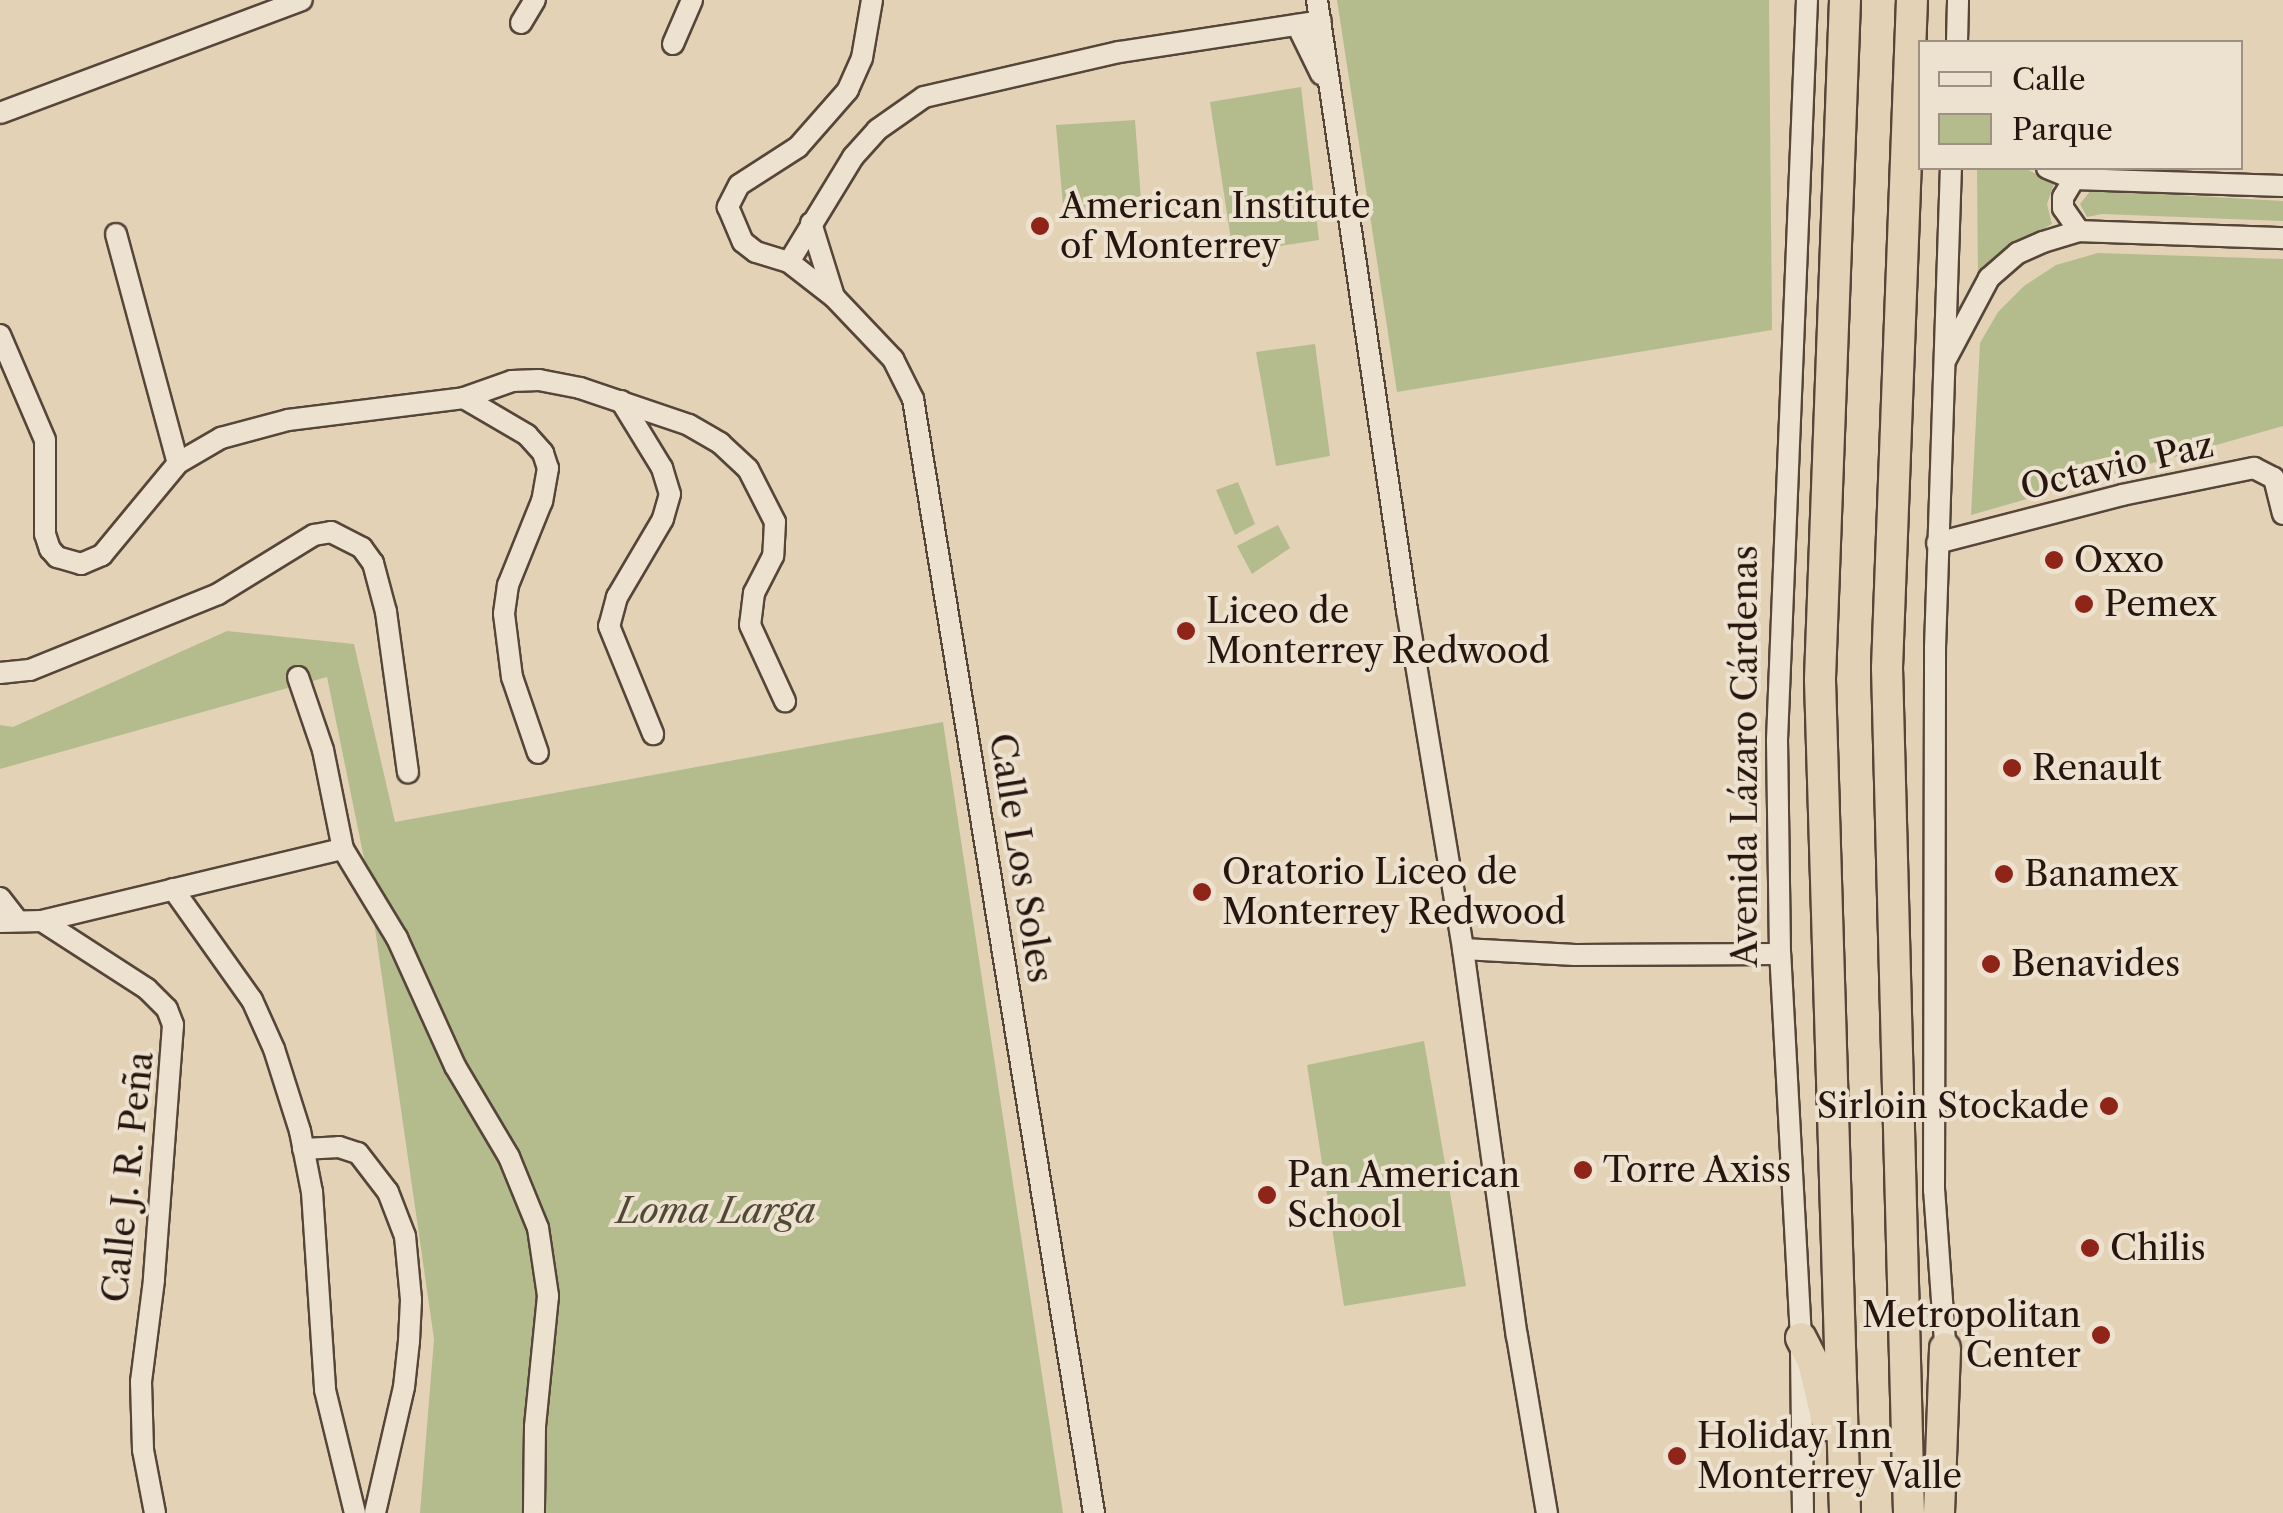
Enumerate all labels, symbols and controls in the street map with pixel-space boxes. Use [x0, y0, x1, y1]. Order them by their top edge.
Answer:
legend [1918, 40, 2243, 170]
text: Calle [2012, 61, 2086, 98]
text: Parque [2012, 111, 2113, 148]
place label: American Institute of Monterrey [1060, 185, 1371, 267]
marker: American Institute of Monterrey [1029, 215, 1051, 237]
street label: Octavio Paz [2016, 423, 2218, 509]
place label: Oxxo [2074, 539, 2164, 581]
street label: Avenida Lázaro Cárdenas [1724, 545, 1766, 967]
marker: Oxxo [2043, 549, 2065, 571]
place label: Pemex [2104, 583, 2217, 625]
place label: Liceo de Monterrey Redwood [1206, 590, 1551, 672]
marker: Pemex [2073, 593, 2095, 615]
marker: Liceo de Monterrey Redwood [1175, 620, 1197, 642]
street label: Calle Los Soles [981, 730, 1061, 986]
place label: Renault [2032, 747, 2162, 789]
marker: Renault [2001, 757, 2023, 779]
place label: Oratorio Liceo de Monterrey Redwood [1222, 851, 1567, 933]
place label: Banamex [2024, 853, 2178, 895]
marker: Banamex [1993, 863, 2015, 885]
marker: Oratorio Liceo de Monterrey Redwood [1191, 881, 1213, 903]
place label: Benavides [2011, 943, 2180, 985]
marker: Benavides [1980, 953, 2002, 975]
street label: Calle J. R. Peña [94, 1049, 162, 1305]
place label: Sirloin Stockade [1817, 1085, 2089, 1127]
marker: Sirloin Stockade [2098, 1095, 2120, 1117]
place label: Torre Axiss [1603, 1149, 1793, 1191]
place label: Pan American School [1287, 1154, 1522, 1236]
marker: Torre Axiss [1572, 1159, 1594, 1181]
marker: Pan American School [1256, 1184, 1278, 1206]
park label: Loma Larga [616, 1190, 816, 1232]
place label: Chilis [2110, 1227, 2206, 1269]
marker: Chilis [2079, 1237, 2101, 1259]
place label: Metropolitan Center [1862, 1294, 2081, 1376]
marker: Metropolitan Center [2090, 1324, 2112, 1346]
place label: Holiday Inn Monterrey Valle [1697, 1415, 1964, 1497]
marker: Holiday Inn Monterrey Valle [1666, 1445, 1688, 1467]

